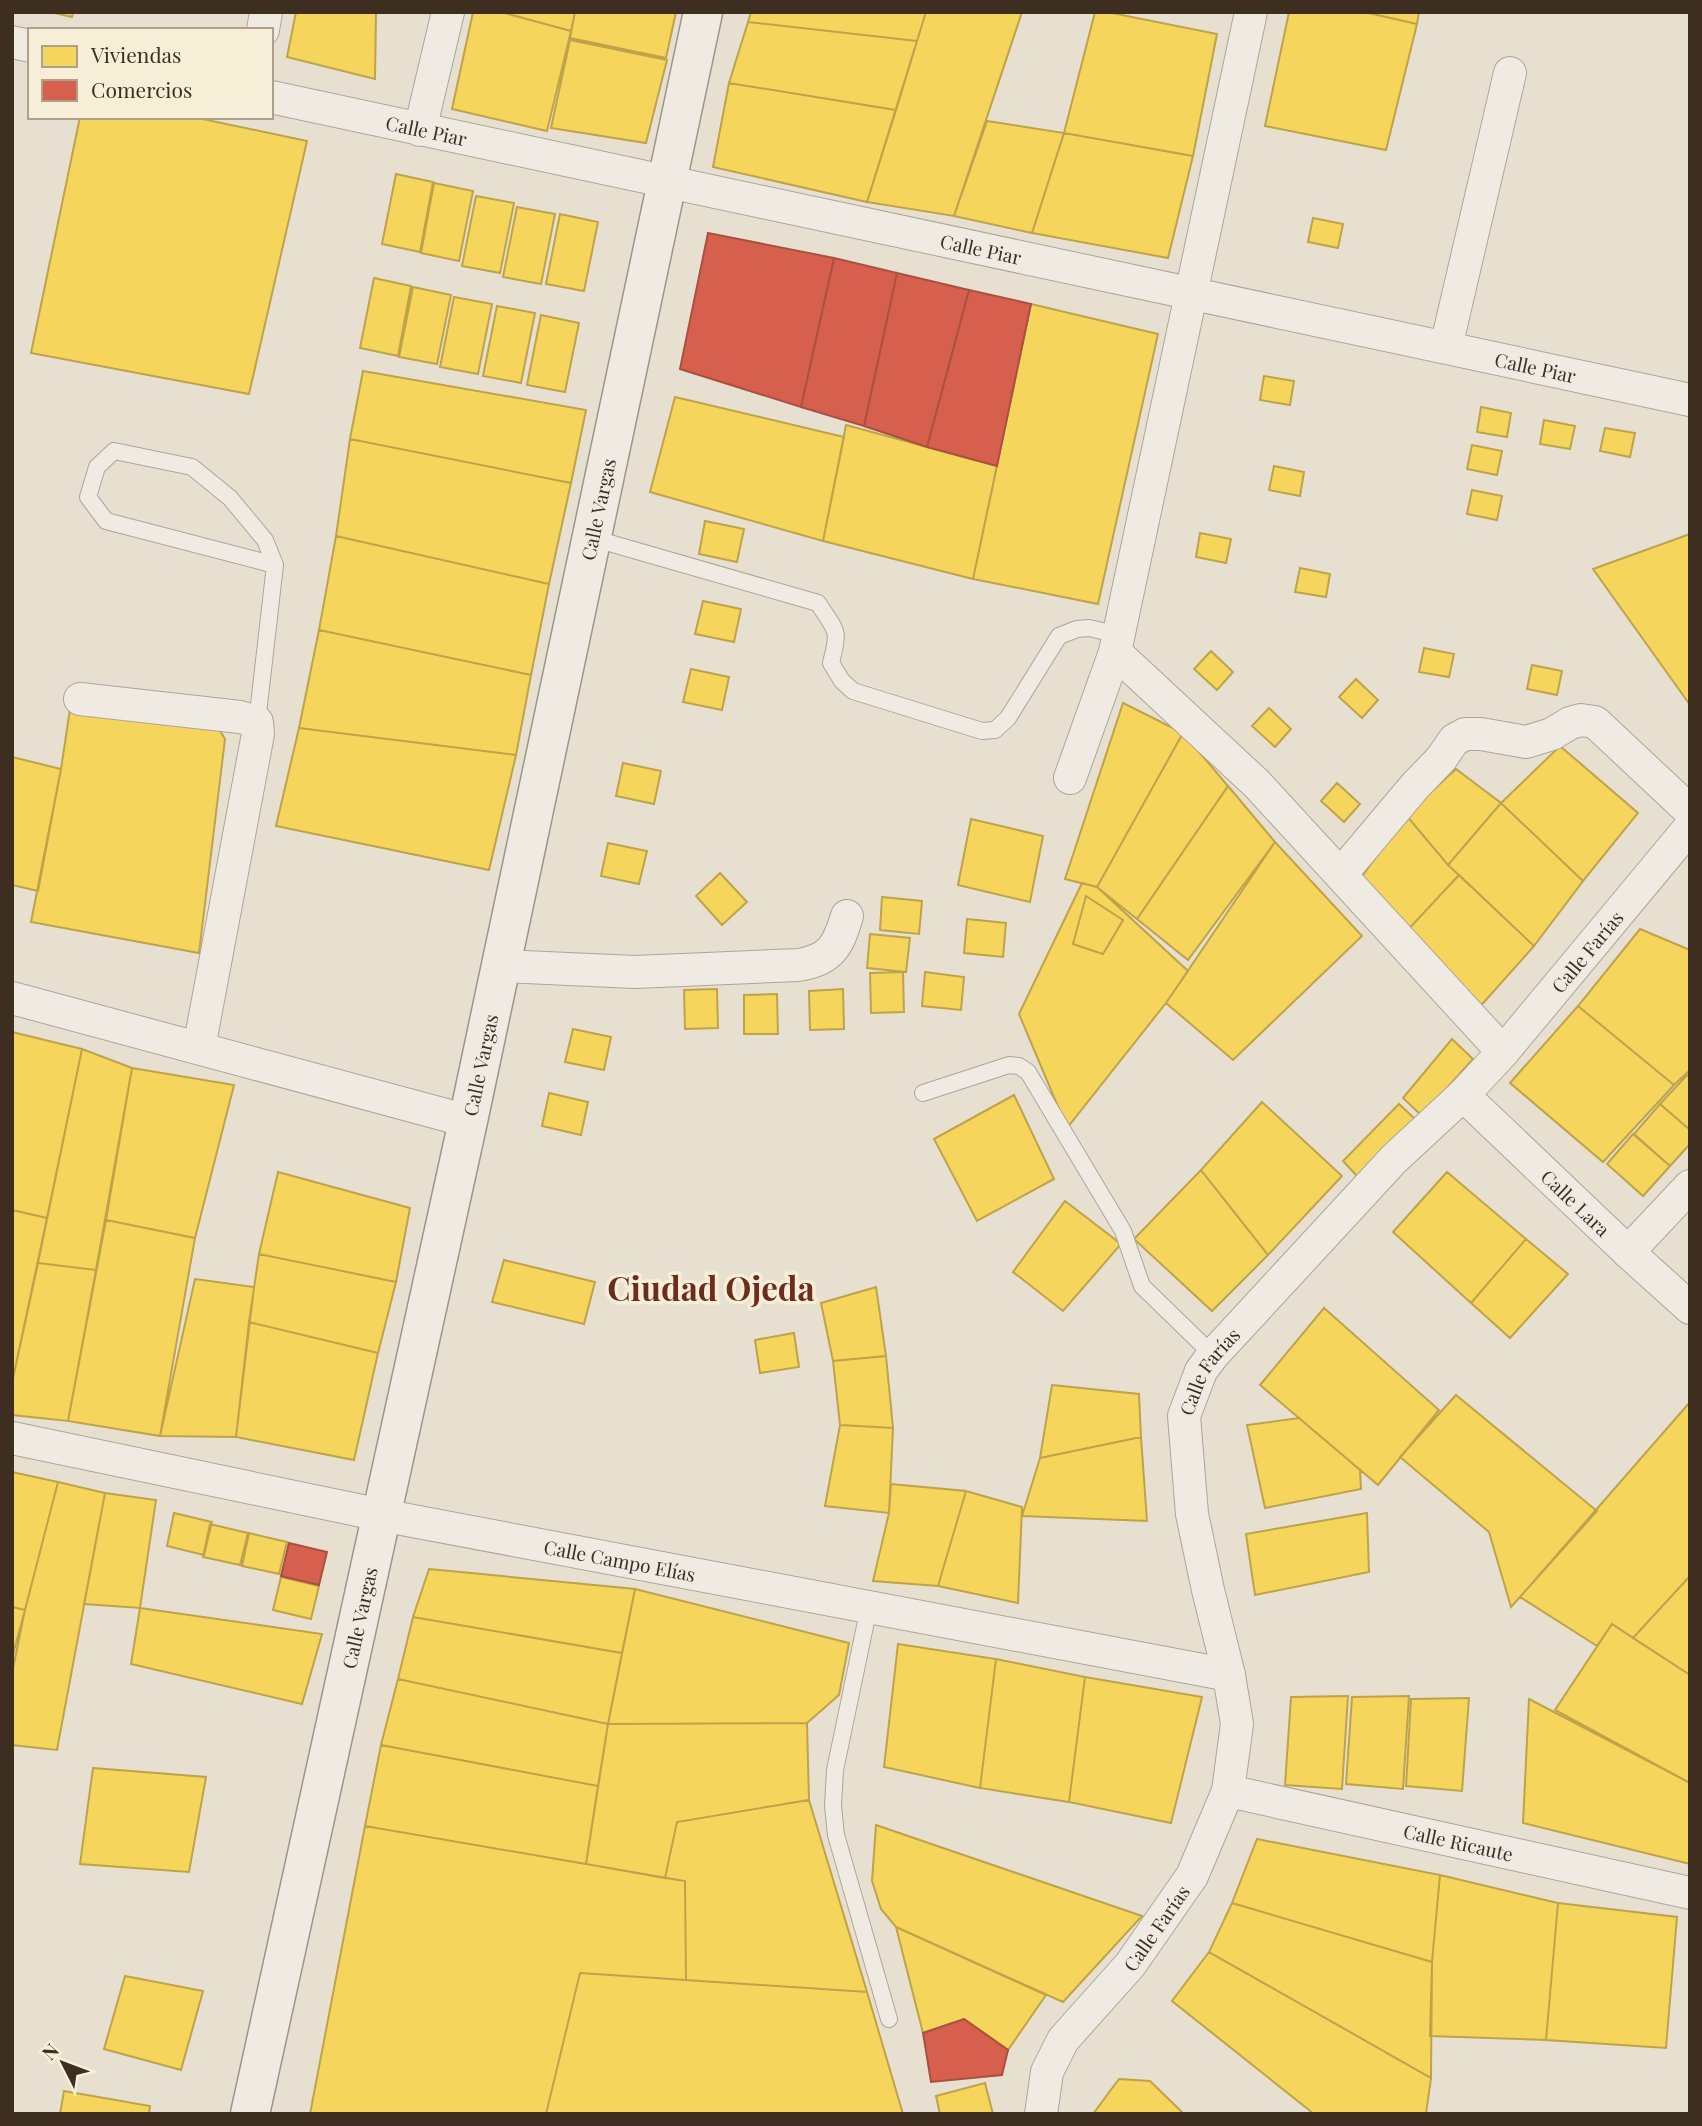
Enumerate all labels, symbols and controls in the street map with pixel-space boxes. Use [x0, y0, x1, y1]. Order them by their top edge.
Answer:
legend [28, 28, 273, 119]
text: Viviendas [90, 40, 181, 68]
text: Comercios [91, 75, 192, 103]
street label: Calle Piar [384, 109, 470, 152]
street label: Calle Piar [938, 227, 1024, 270]
street label: Calle Piar [1493, 346, 1579, 388]
street label: Calle Vargas [574, 456, 621, 563]
street label: Calle Farías [1545, 905, 1629, 998]
street label: Calle Vargas [456, 1012, 503, 1118]
street label: Calle Lara [1536, 1163, 1617, 1242]
district label: Ciudad Ojeda [607, 1265, 815, 1309]
street label: Calle Farías [1172, 1322, 1245, 1419]
street label: Calle Campo Elías [542, 1533, 698, 1587]
street label: Calle Vargas [335, 1564, 383, 1671]
street label: Calle Ricaute [1401, 1817, 1516, 1867]
street label: Calle Farías [1117, 1880, 1195, 1976]
north arrow [28, 2028, 98, 2098]
text: N [35, 2037, 64, 2065]

